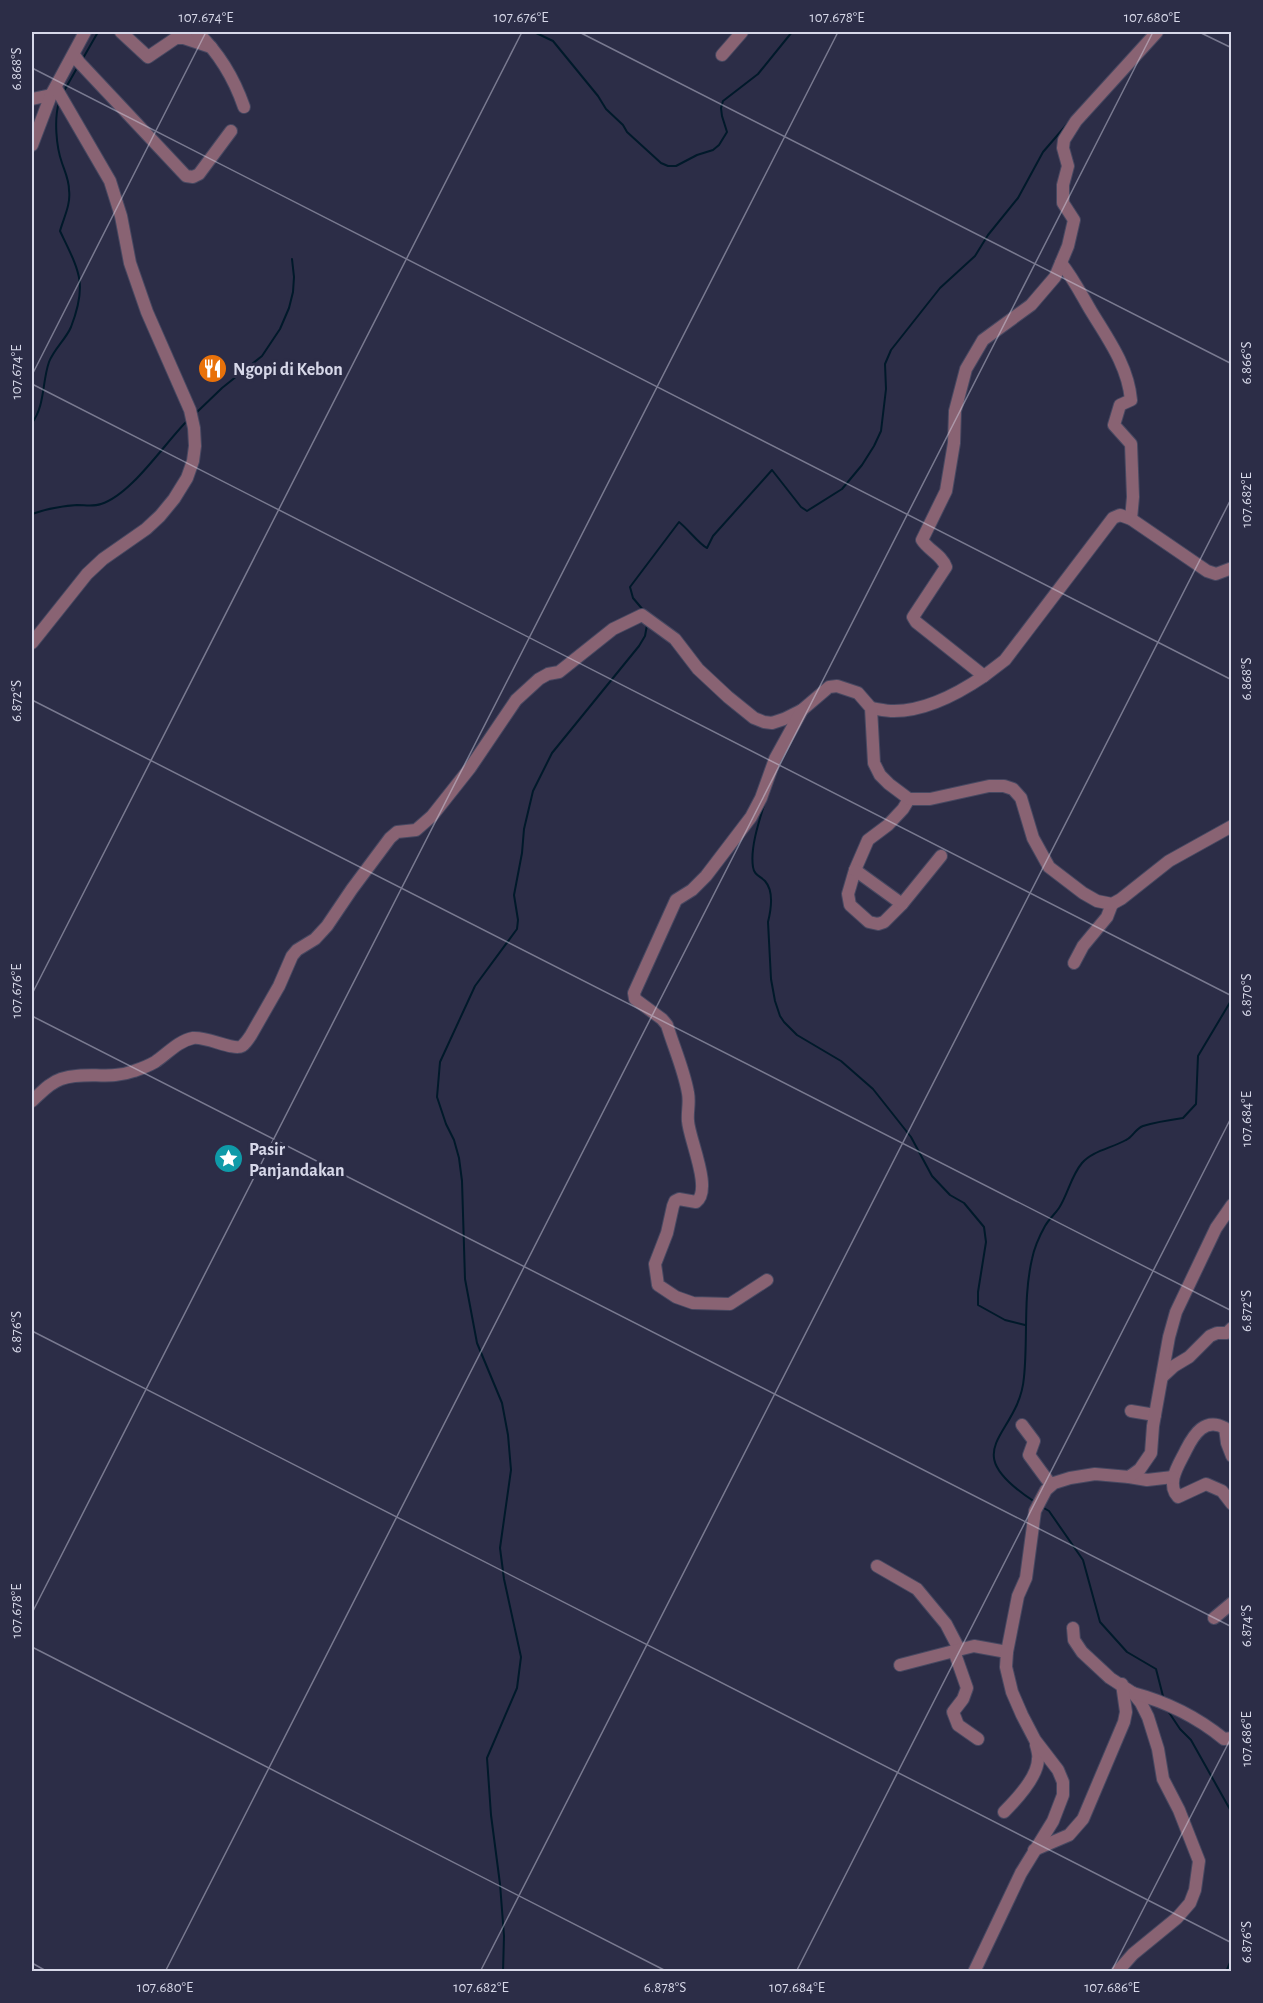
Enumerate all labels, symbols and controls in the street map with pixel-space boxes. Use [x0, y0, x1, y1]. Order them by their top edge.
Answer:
text: 107.674°E [179, 10, 233, 25]
text: 107.676°E [494, 10, 548, 25]
text: 107.678°E [810, 10, 864, 25]
text: 107.680°E [1124, 10, 1180, 25]
text: 6.868°S [9, 47, 24, 91]
text: 6.866°S [1239, 341, 1254, 385]
text: 107.674°E [9, 345, 24, 399]
restaurant icon: Ngopi di Kebon [196, 353, 228, 385]
place label: Ngopi di Kebon [233, 361, 343, 379]
text: 107.682°E [1239, 472, 1254, 528]
text: 6.868°S [1239, 657, 1254, 701]
text: 6.872°S [9, 680, 24, 722]
text: 107.676°E [9, 964, 24, 1018]
text: 6.870°S [1239, 973, 1254, 1017]
text: 107.684°E [1239, 1091, 1254, 1147]
place label: Pasir Panjandakan [249, 1141, 345, 1180]
place icon: Pasir Panjandakan [212, 1143, 244, 1175]
text: 6.872°S [1239, 1290, 1254, 1332]
text: 6.876°S [9, 1311, 24, 1353]
text: 107.678°E [9, 1584, 24, 1638]
text: 6.874°S [1239, 1605, 1254, 1647]
text: 107.686°E [1239, 1711, 1254, 1767]
text: 6.876°S [1239, 1921, 1254, 1963]
text: 107.680°E [137, 1980, 193, 1995]
text: 107.682°E [453, 1980, 509, 1995]
text: 6.878°S [644, 1980, 686, 1995]
text: 107.684°E [769, 1980, 825, 1995]
text: 107.686°E [1084, 1980, 1140, 1995]

